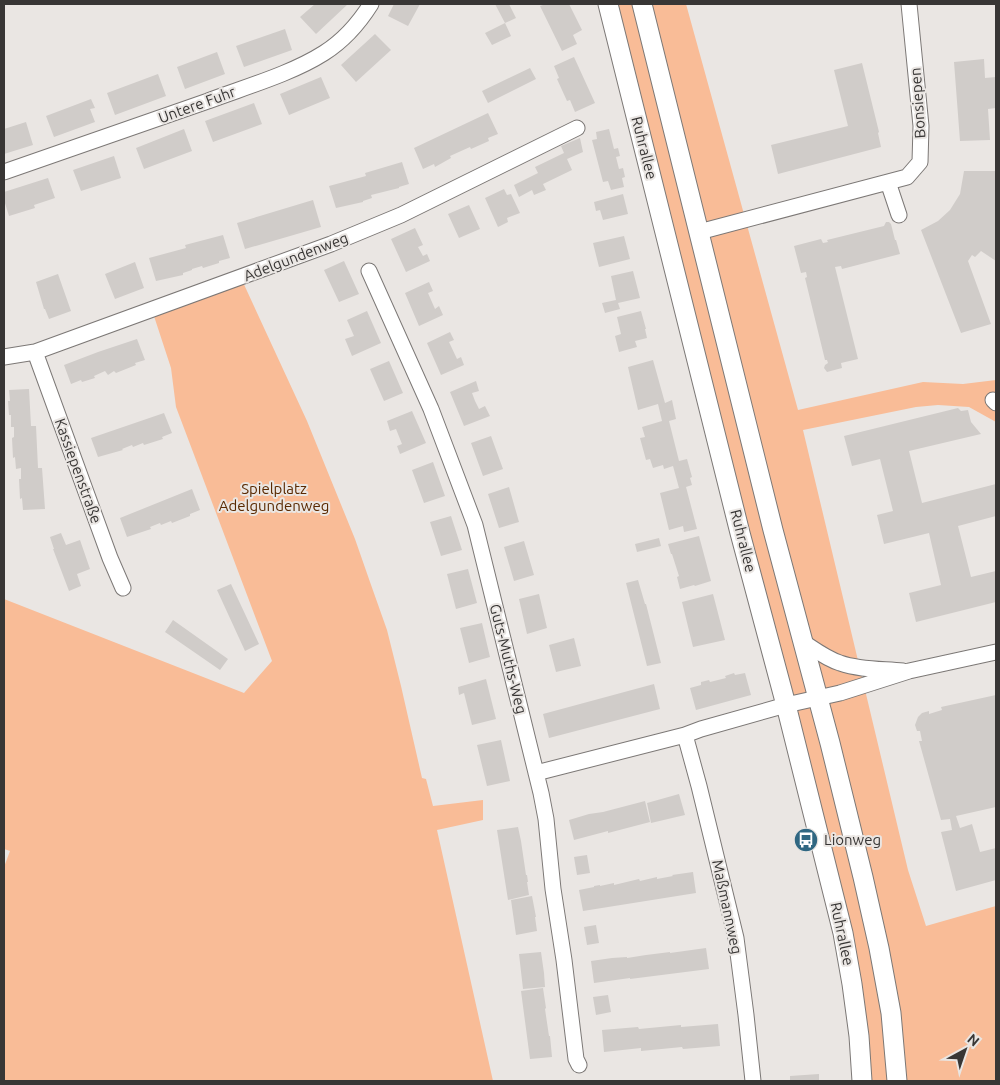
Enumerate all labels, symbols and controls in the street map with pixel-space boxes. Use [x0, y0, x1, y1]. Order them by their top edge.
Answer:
street label: Bonsiepen [907, 67, 928, 139]
street label: Untere Fuhr [156, 83, 238, 126]
street label: Ruhrallee [628, 115, 661, 181]
street label: Adelgundenweg [241, 229, 351, 284]
street label: Kassiepenstraße [52, 416, 105, 526]
park label: Spielplatz Adelgundenweg [219, 480, 329, 514]
street label: Ruhrallee [727, 508, 760, 574]
street label: Guts-Muths-Weg [487, 602, 530, 716]
bus stop icon: Lionweg [793, 827, 819, 853]
place label: Lionweg [824, 831, 881, 848]
street label: Maßmannweg [709, 858, 746, 956]
street label: Ruhrallee [827, 901, 857, 967]
north arrow [940, 1025, 990, 1075]
text: N [964, 1031, 983, 1050]

